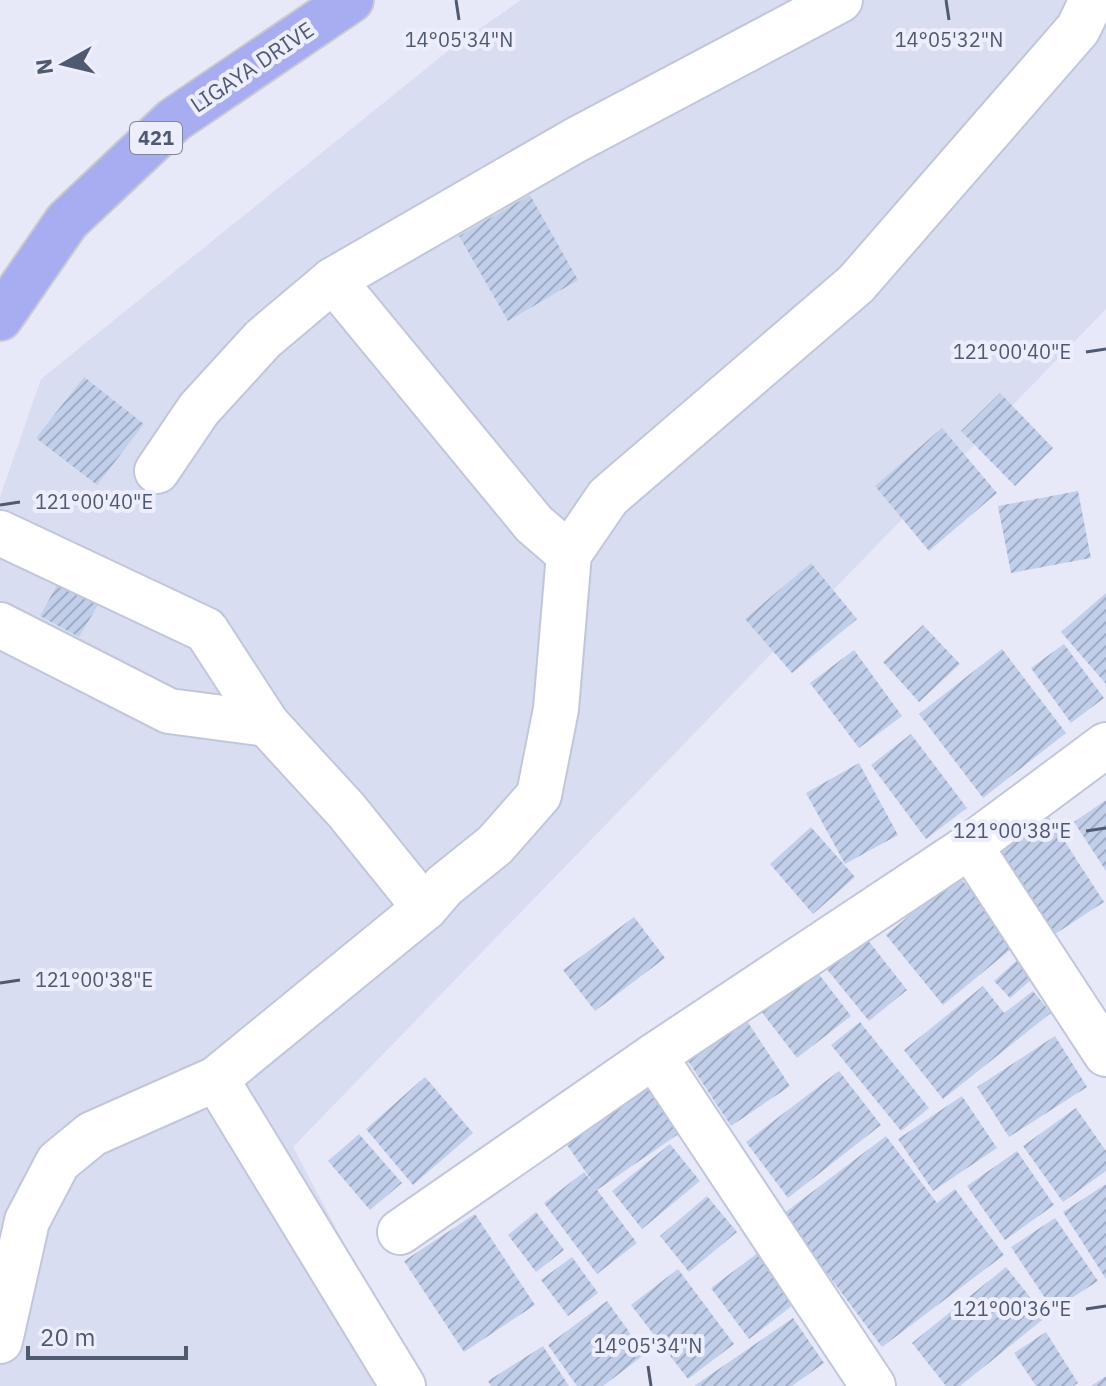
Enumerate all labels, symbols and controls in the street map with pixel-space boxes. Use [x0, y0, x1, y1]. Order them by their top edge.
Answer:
street label: LIGAYA DRIVE [184, 15, 319, 119]
north arrow [24, 24, 104, 104]
text: 14°05'34"N [405, 26, 513, 53]
text: 14°05'32"N [895, 26, 1003, 53]
text: N [28, 57, 59, 77]
road number: 421 [130, 122, 182, 154]
text: 121°00'40"E [953, 338, 1071, 365]
text: 121°00'40"E [35, 488, 153, 515]
text: 121°00'38"E [953, 817, 1071, 844]
text: 121°00'38"E [35, 966, 153, 993]
text: 121°00'36"E [953, 1295, 1071, 1322]
scale bar [28, 1310, 186, 1360]
text: 20 m [40, 1321, 95, 1353]
text: 14°05'34"N [594, 1332, 702, 1359]

